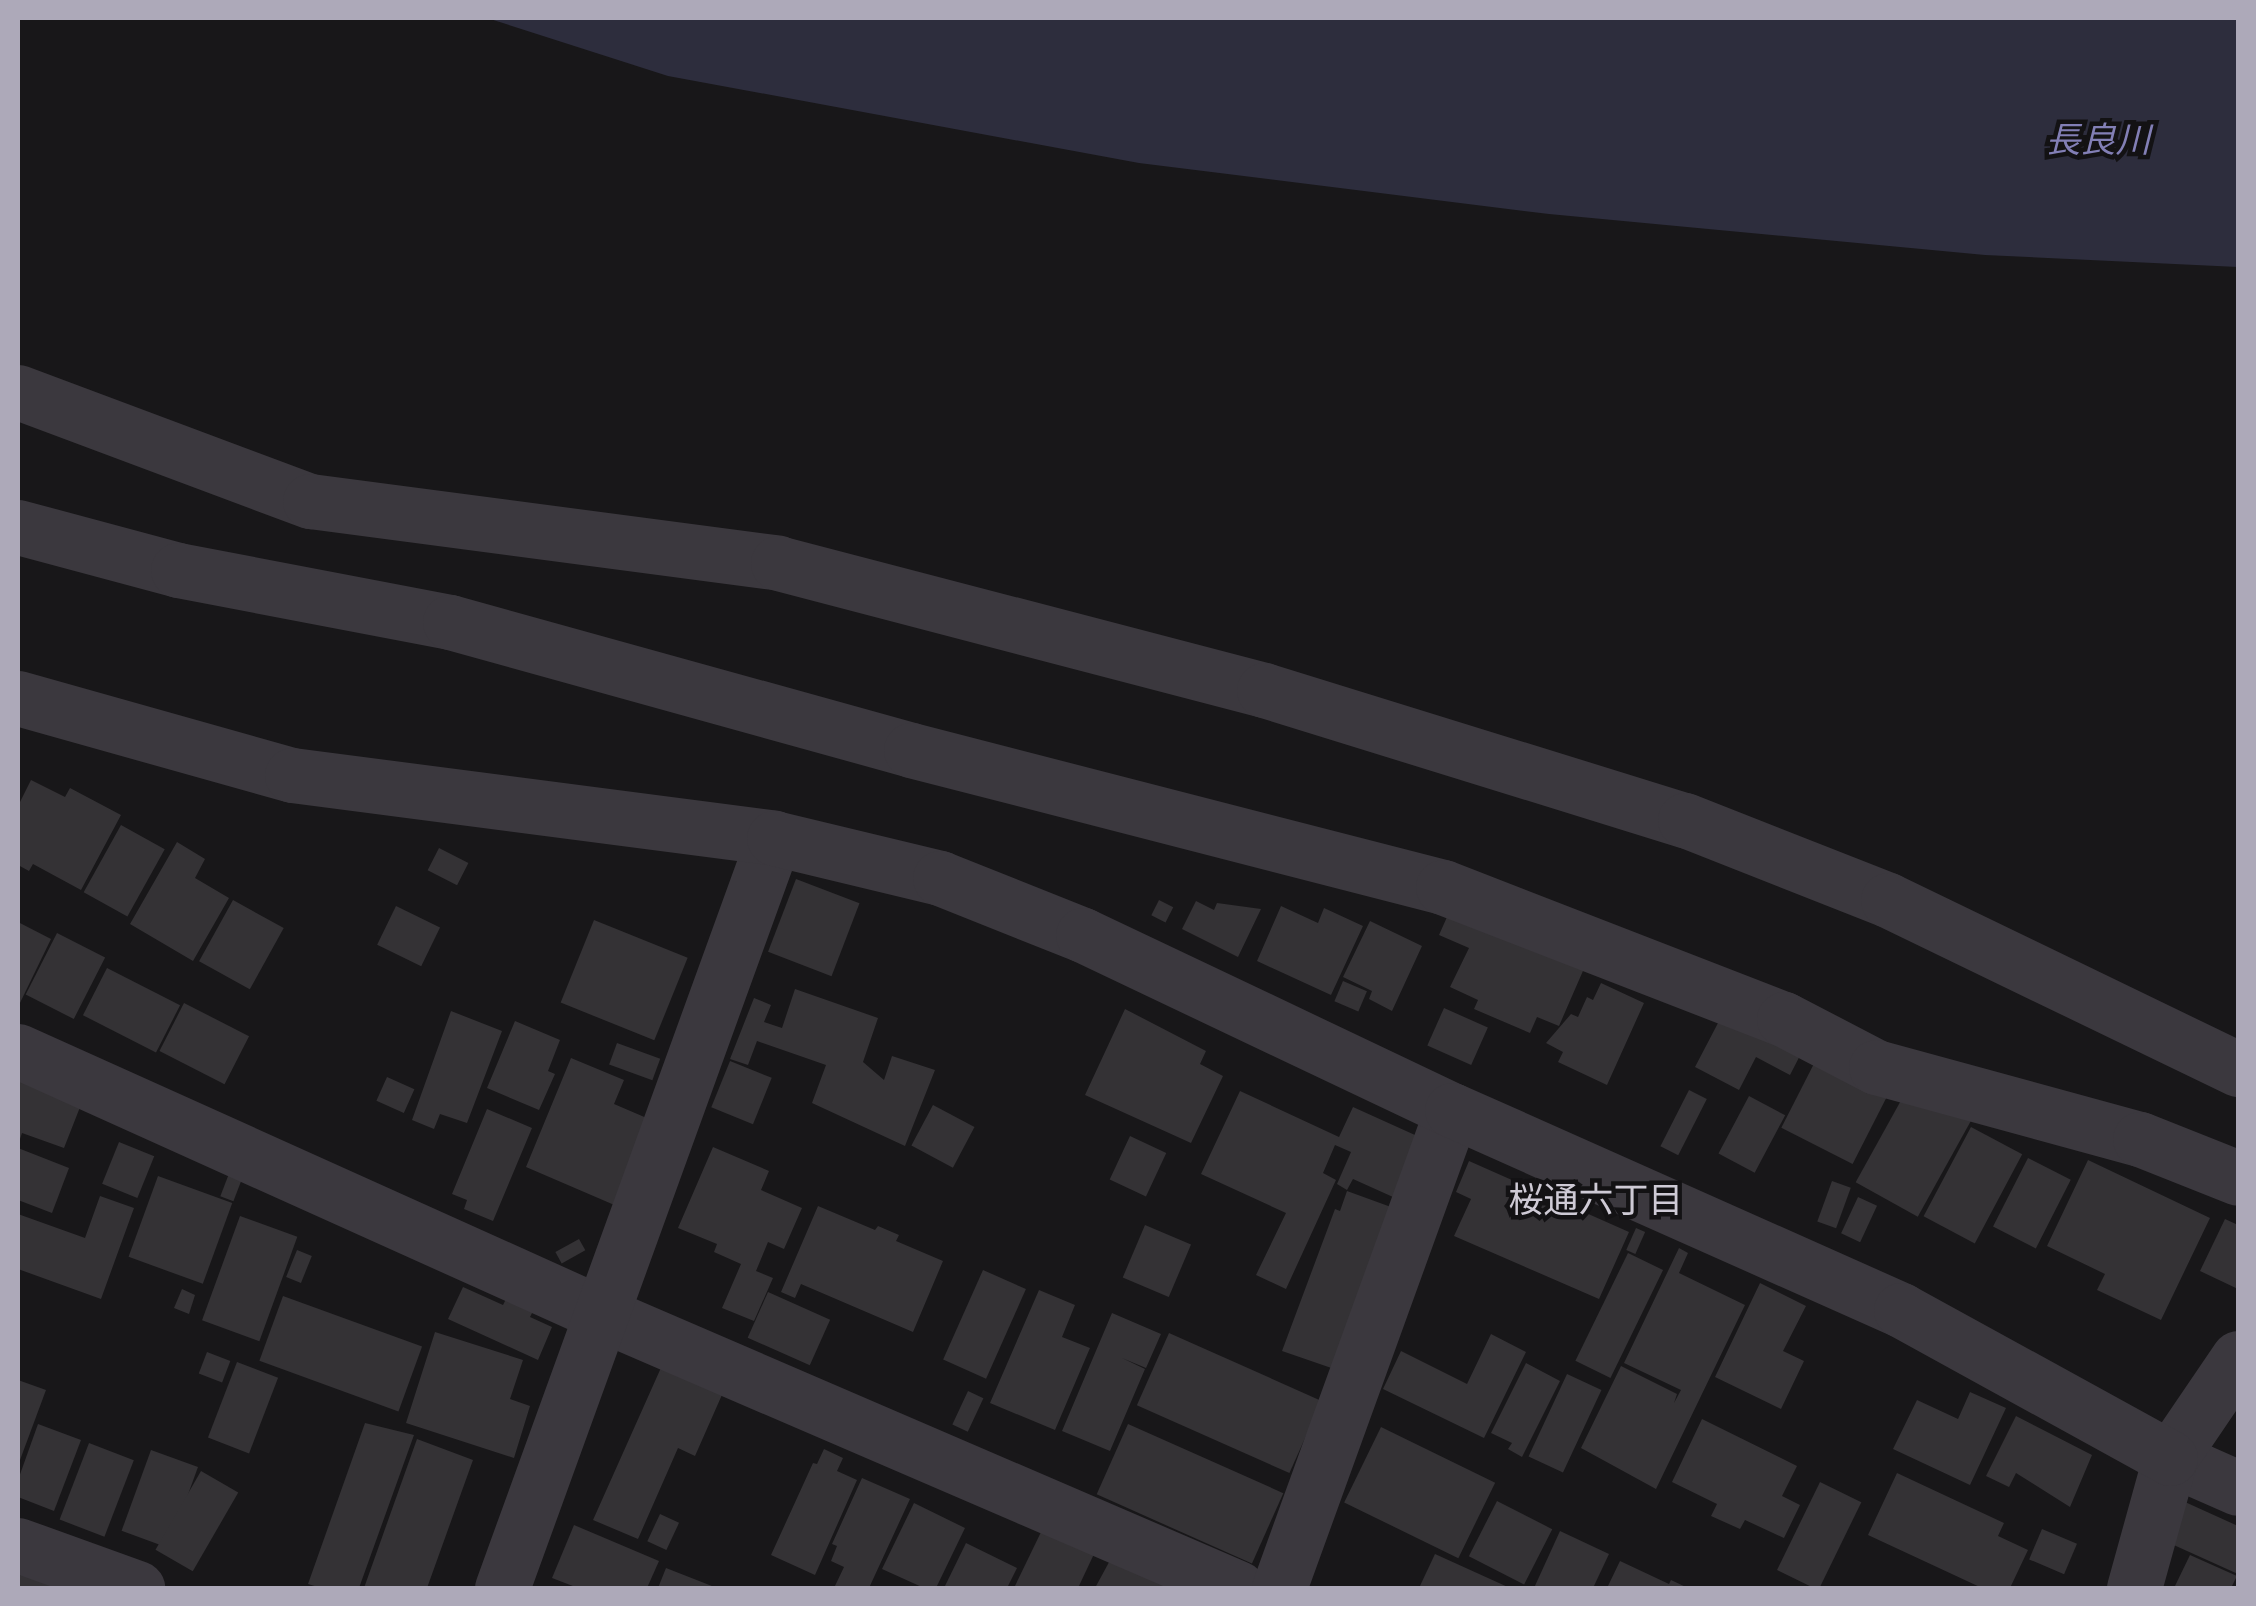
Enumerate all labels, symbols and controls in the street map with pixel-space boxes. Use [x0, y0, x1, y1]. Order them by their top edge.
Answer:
water label: 長良川 [2046, 118, 2150, 160]
district label: 桜通六丁目 [1509, 1178, 1683, 1220]

